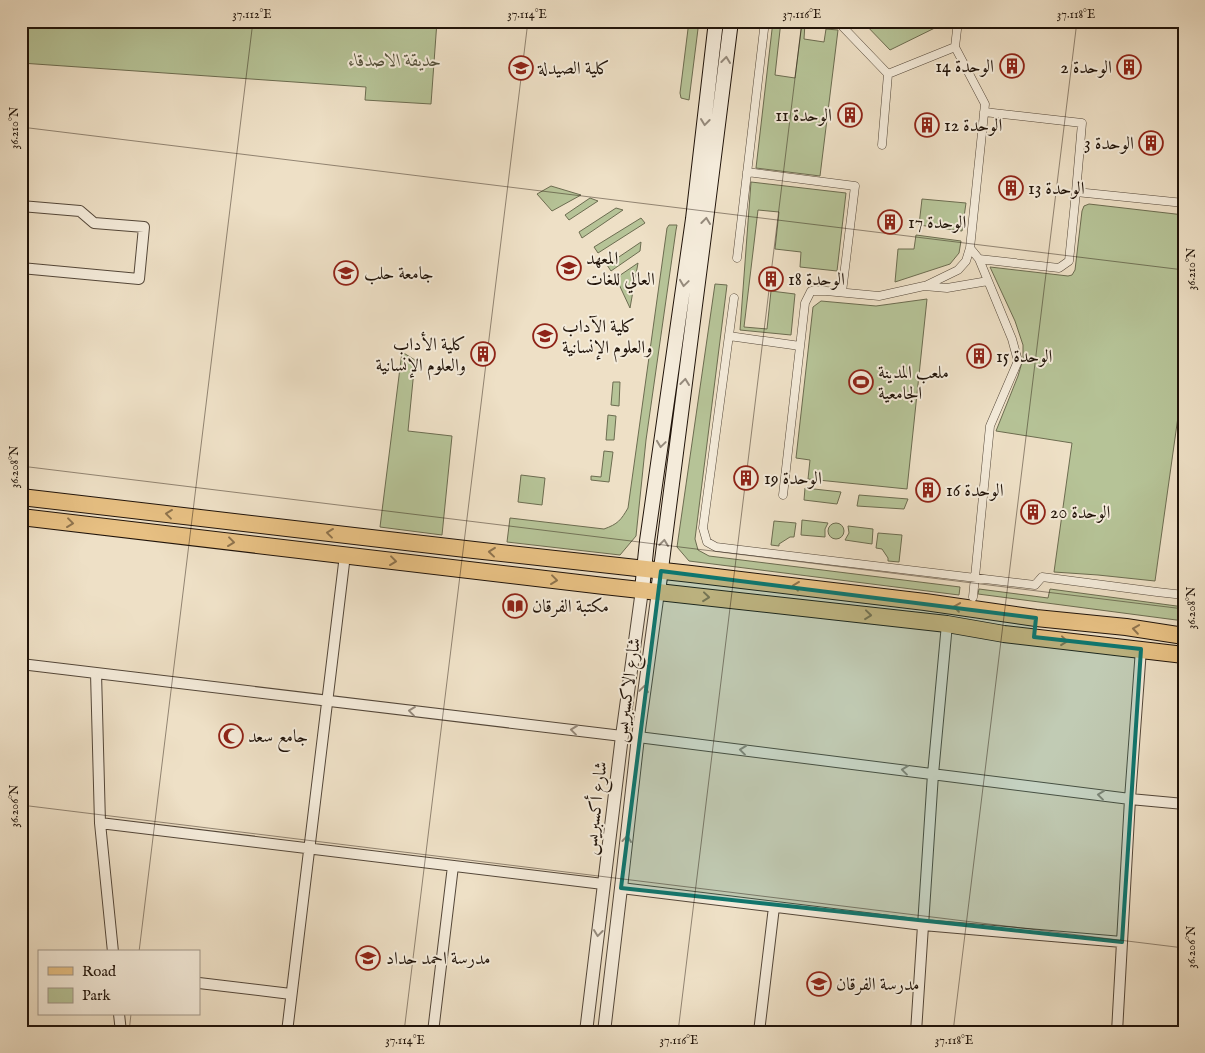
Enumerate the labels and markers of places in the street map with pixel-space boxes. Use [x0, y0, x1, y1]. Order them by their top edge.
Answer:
building icon: الوحدة 14 [999, 53, 1025, 79]
building icon: الوحدة 2 [1116, 54, 1142, 80]
school or university icon: كلية الصيدلة [508, 55, 534, 81]
place label: الوحدة 14 [935, 56, 994, 79]
place label: الوحدة 2 [1060, 57, 1112, 80]
place label: كلية الصيدلة [537, 58, 610, 81]
building icon: الوحدة 11 [837, 102, 863, 128]
place label: الوحدة 11 [775, 105, 832, 128]
building icon: الوحدة 12 [914, 112, 940, 138]
place label: الوحدة 12 [944, 115, 1002, 138]
building icon: الوحدة 3 [1138, 130, 1164, 156]
place label: الوحدة 3 [1084, 133, 1134, 156]
building icon: الوحدة 13 [998, 175, 1024, 201]
place label: الوحدة 13 [1028, 178, 1085, 201]
building icon: الوحدة 17 [877, 209, 903, 235]
place label: الوحدة 17 [908, 212, 966, 235]
place label: المعهد العالي للغات [586, 248, 655, 294]
school or university icon: المعهد العالي للغات [556, 255, 582, 281]
school or university icon: جامعة حلب [333, 260, 359, 286]
place label: جامعة حلب [364, 263, 434, 286]
building icon: الوحدة 18 [758, 266, 784, 292]
place label: الوحدة 18 [788, 269, 845, 292]
place label: كلية الآداب والعلوم الإنسانية [562, 315, 652, 363]
school or university icon: كلية الآداب والعلوم الإنسانية [532, 323, 558, 349]
place label: كلية الأداب والعلوم الإنسانية [376, 331, 466, 381]
building icon: كلية الأداب والعلوم الإنسانية [470, 341, 496, 367]
building icon: الوحدة 15 [966, 343, 992, 369]
place label: الوحدة 15 [996, 346, 1053, 369]
place label: ملعب المدينة الجامعية [878, 362, 949, 406]
sports icon: ملعب المدينة الجامعية [848, 369, 874, 395]
building icon: الوحدة 19 [733, 465, 759, 491]
place label: الوحدة 19 [764, 468, 822, 491]
building icon: الوحدة 16 [915, 477, 941, 503]
place label: الوحدة 16 [946, 480, 1004, 503]
building icon: الوحدة 20 [1020, 499, 1046, 525]
place label: الوحدة 20 [1050, 502, 1111, 525]
library icon: مكتبة الفرقان [502, 593, 528, 619]
place label: مكتبة الفرقان [532, 596, 609, 619]
mosque icon: جامع سعد [218, 723, 244, 749]
place label: جامع سعد [248, 726, 308, 752]
school or university icon: مدرسة احمد حداد [355, 945, 381, 971]
place label: مدرسة احمد حداد [386, 948, 490, 971]
school or university icon: مدرسة الفرقان [806, 971, 832, 997]
place label: مدرسة الفرقان [836, 974, 919, 997]

